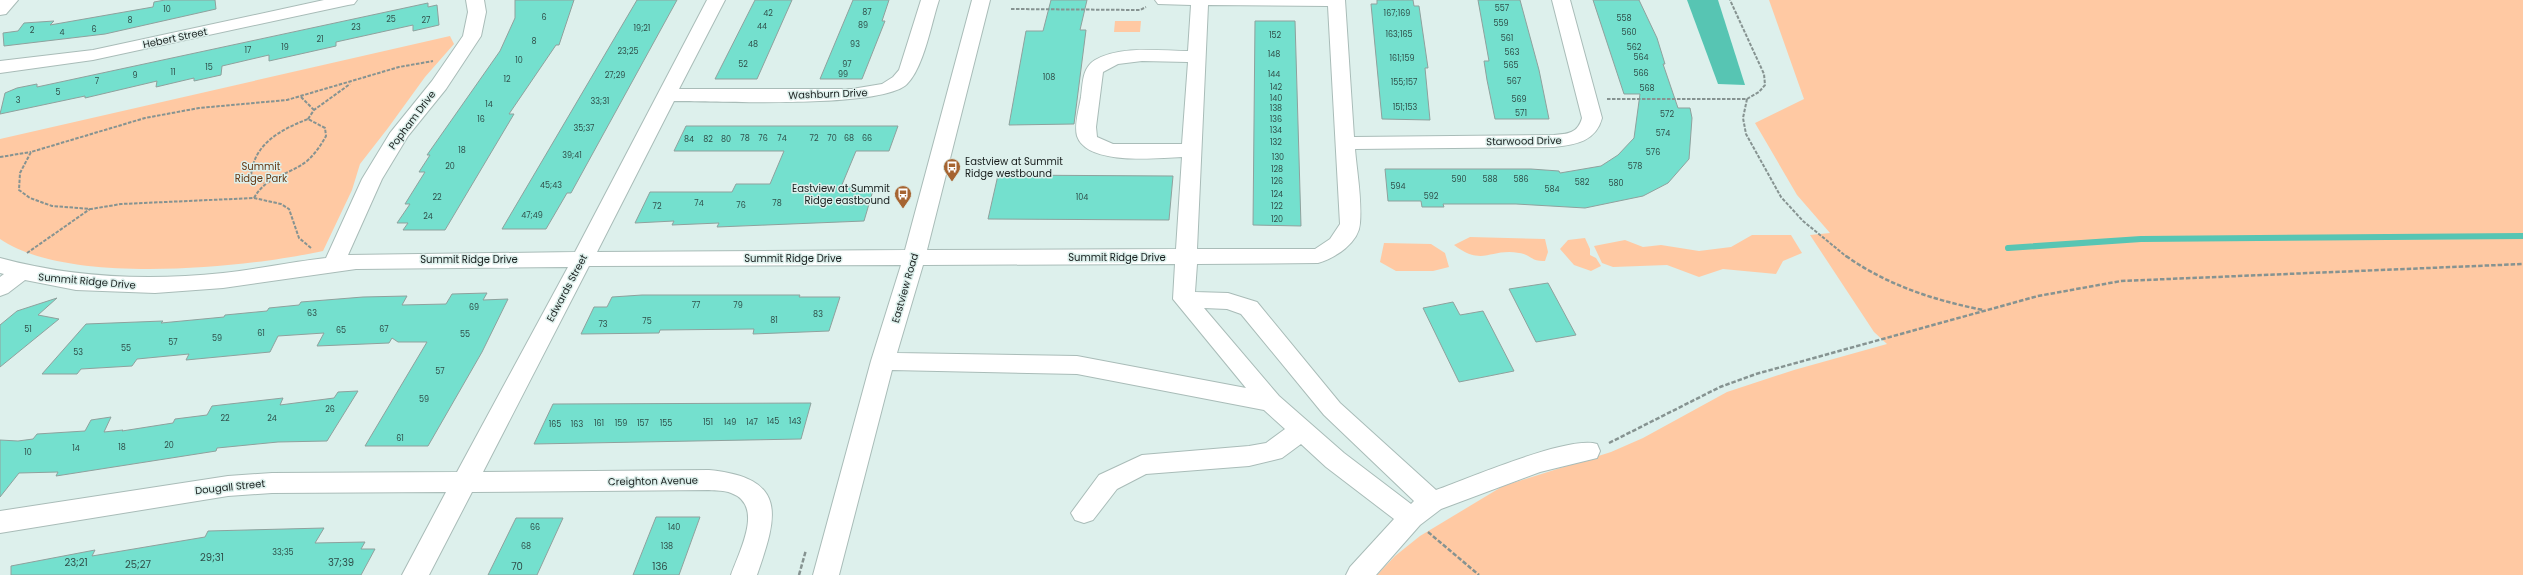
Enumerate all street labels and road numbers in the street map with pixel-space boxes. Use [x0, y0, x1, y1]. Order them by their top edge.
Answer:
street label: Hebert Street [141, 24, 209, 52]
street label: Washburn Drive [788, 85, 868, 103]
street label: Popham Drive [385, 87, 439, 153]
street label: Starwood Drive [1486, 133, 1562, 149]
street label: Summit Ridge Drive [1068, 250, 1166, 265]
street label: Edwards Street [543, 251, 591, 324]
street label: Summit Ridge Drive [744, 251, 842, 266]
street label: Eastview Road [888, 251, 922, 325]
street label: Summit Ridge Drive [420, 252, 518, 267]
street label: Summit Ridge Drive [38, 269, 136, 293]
street label: Creighton Avenue [608, 473, 698, 489]
street label: Dougall Street [194, 476, 266, 498]

